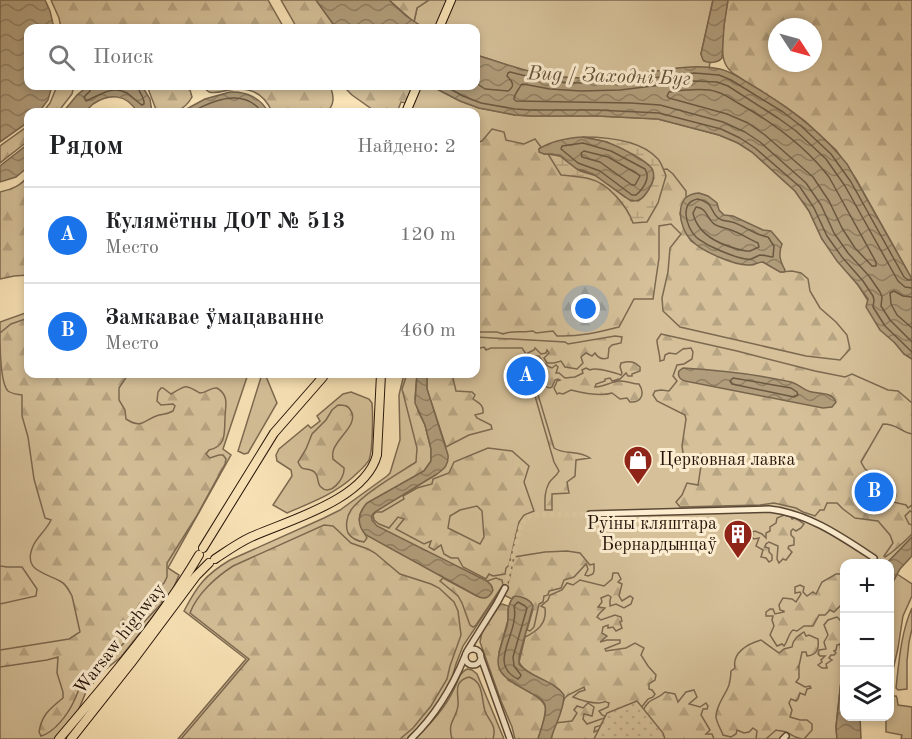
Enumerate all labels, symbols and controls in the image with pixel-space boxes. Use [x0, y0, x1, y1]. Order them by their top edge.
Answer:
north arrow [768, 18, 822, 72]
search box [24, 24, 480, 90]
icon: search [45, 41, 78, 74]
text: Поиск [93, 46, 154, 68]
water label: Bug / Заходні Буг [526, 64, 691, 90]
text: Рядом [48, 134, 123, 160]
text: Найдено: 2 [357, 137, 456, 157]
text: Кулямётны ДОТ № 513 [105, 211, 345, 233]
text: A [60, 225, 75, 245]
text: 120 m [400, 225, 456, 245]
text: Место [105, 238, 159, 258]
your location [571, 294, 600, 323]
text: Замкавае ўмацаванне [105, 307, 324, 329]
text: B [60, 321, 75, 341]
text: 460 m [400, 321, 456, 341]
text: Место [105, 334, 159, 354]
pin: A [506, 354, 546, 398]
shop icon: Церковная лавка [622, 444, 654, 486]
place label: Церковная лавка [659, 451, 795, 469]
pin: B [854, 470, 894, 514]
place label: Руіны кляштара Бернардынцаў [587, 515, 717, 554]
building icon: Руіны кляштара Бернардынцаў [722, 518, 754, 560]
map controls [840, 559, 894, 721]
button: + [840, 559, 894, 613]
street label: Warsaw highway [71, 580, 169, 698]
button: − [840, 613, 894, 667]
button: layers [840, 667, 894, 721]

